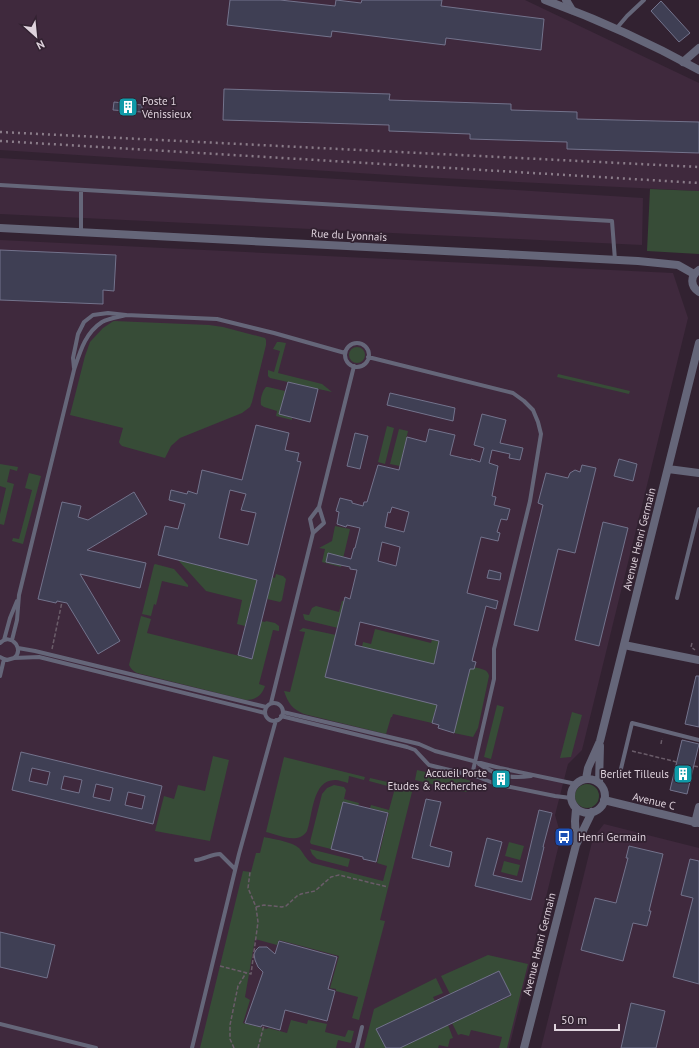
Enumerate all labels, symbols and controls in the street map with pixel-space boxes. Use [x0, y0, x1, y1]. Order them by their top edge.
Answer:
north arrow [16, 16, 56, 56]
text: N [34, 37, 47, 53]
place label: Poste 1 Vénissieux [141, 94, 192, 121]
building icon: Poste 1 Vénissieux [117, 96, 139, 118]
street label: Rue du Lyonnais [311, 226, 388, 244]
street label: Avenue Henri Germain [619, 486, 659, 592]
building icon: Berliet Tilleuls [672, 763, 694, 785]
place label: Accueil Porte Etudes & Recherches [387, 766, 487, 793]
place label: Berliet Tilleuls [600, 767, 669, 781]
building icon: Accueil Porte Etudes & Recherches [490, 768, 512, 790]
street label: Avenue C [631, 789, 677, 813]
bus stop icon: Henri Germain [553, 826, 575, 848]
place label: Henri Germain [578, 830, 646, 844]
street label: Avenue Henri Germain [519, 891, 559, 997]
scale bar [555, 1006, 619, 1032]
text: 50 m [561, 1012, 587, 1027]

